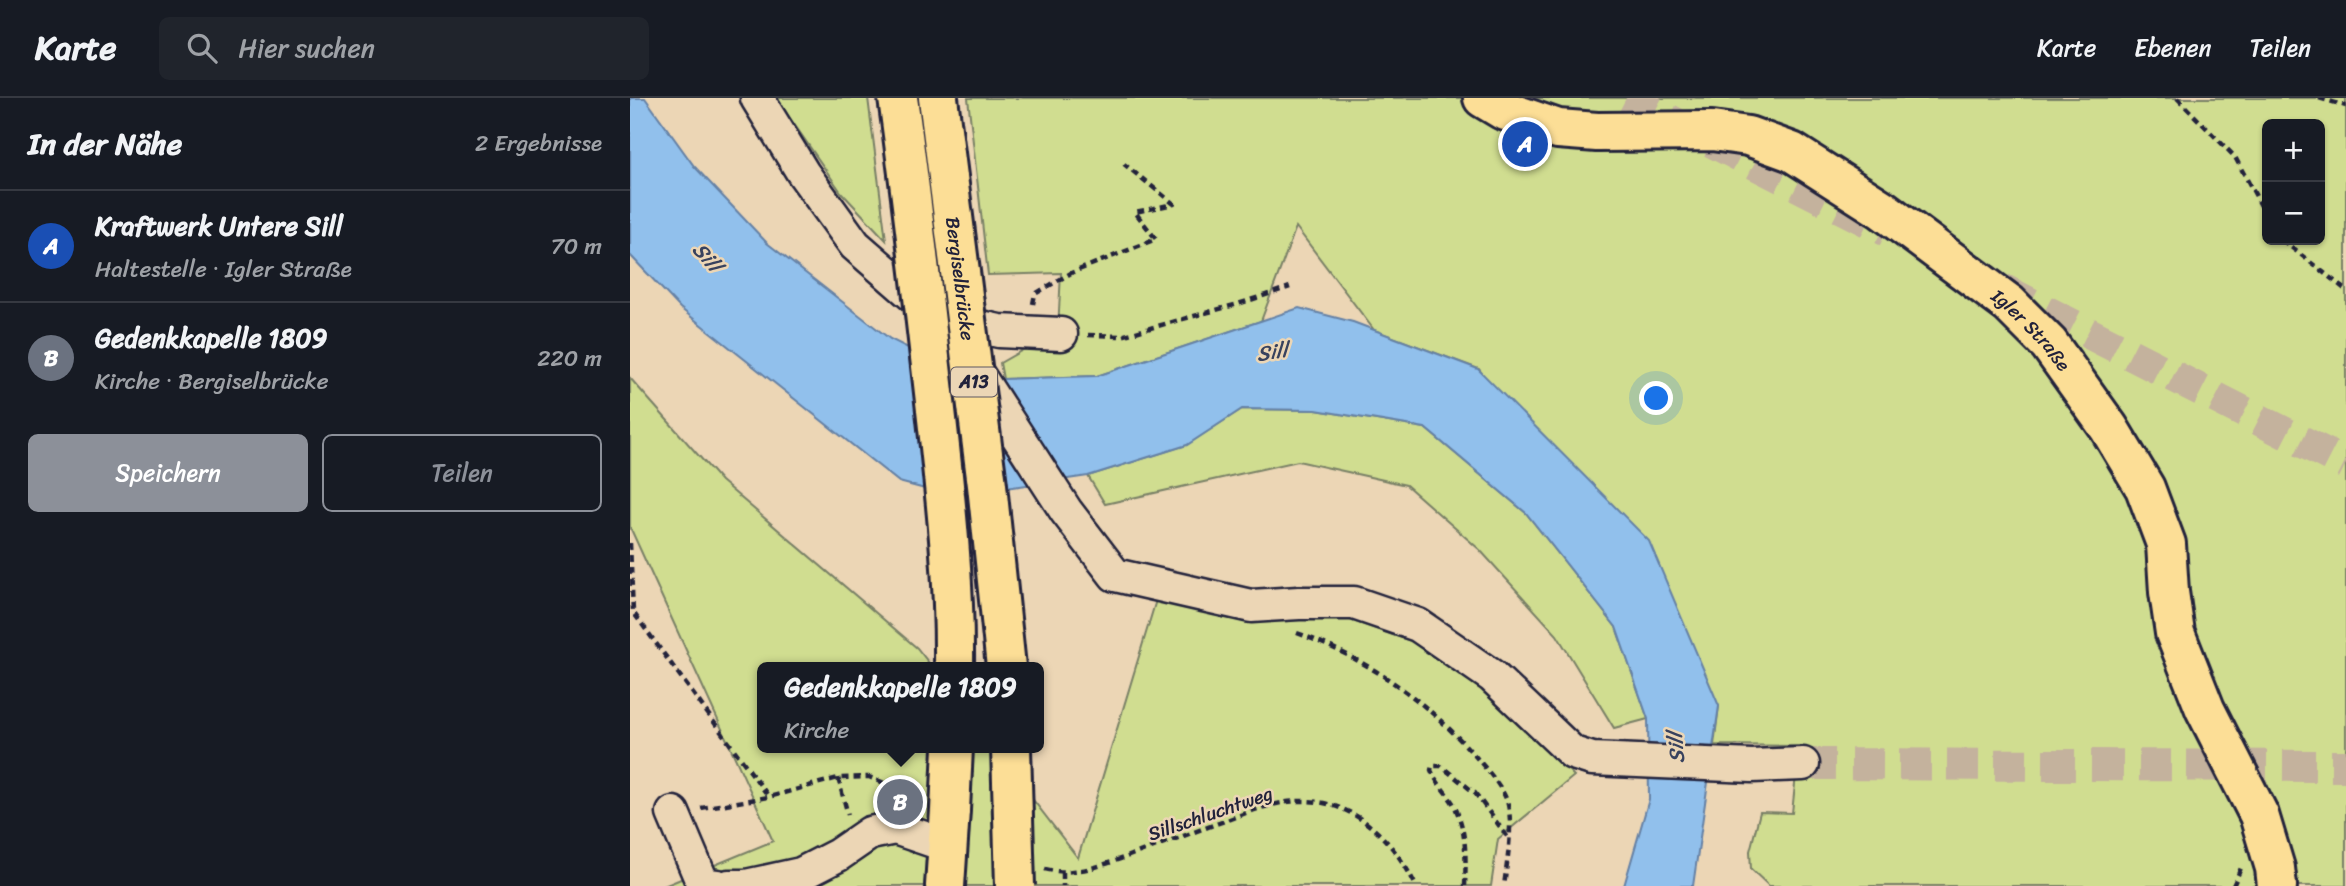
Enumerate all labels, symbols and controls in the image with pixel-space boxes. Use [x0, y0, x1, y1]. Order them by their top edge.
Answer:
search box [159, 17, 649, 80]
text: Karte [35, 19, 117, 77]
text: Hier suchen [239, 25, 375, 71]
text: Karte [2037, 27, 2096, 69]
text: Ebenen [2134, 27, 2212, 69]
text: Teilen [2250, 27, 2311, 69]
icon: search [183, 29, 221, 67]
text: In der Nähe [28, 117, 182, 171]
pin: A [1502, 118, 1548, 170]
map controls [2262, 119, 2325, 245]
button: + [2262, 119, 2325, 182]
text: 2 Ergebnisse [475, 123, 602, 164]
button: − [2262, 182, 2325, 245]
text: Kraftwerk Untere Sill [95, 203, 343, 249]
street label: Bergiselbrücke [936, 215, 985, 343]
text: A [43, 226, 59, 267]
text: 70 m [551, 226, 602, 267]
water label: Sill [683, 233, 735, 285]
text: Haltestelle · Igler Straße [95, 249, 352, 290]
street label: Igler Straße [1983, 280, 2079, 378]
text: Gedenkkapelle 1809 [95, 315, 328, 361]
water label: Sill [1254, 330, 1295, 373]
text: B [44, 338, 58, 379]
text: 220 m [537, 338, 602, 379]
text: Kirche · Bergiselbrücke [95, 361, 329, 402]
road number: A13 [951, 368, 997, 396]
your location [1639, 381, 1673, 415]
button: Speichern [28, 434, 308, 512]
button: Teilen [322, 434, 602, 512]
popup [757, 662, 1044, 753]
text: Gedenkkapelle 1809 [784, 664, 1017, 710]
text: Kirche [784, 710, 849, 751]
water label: Sill [1655, 726, 1696, 765]
pin: B [877, 776, 923, 828]
street label: Sillschluchtweg [1143, 777, 1278, 850]

